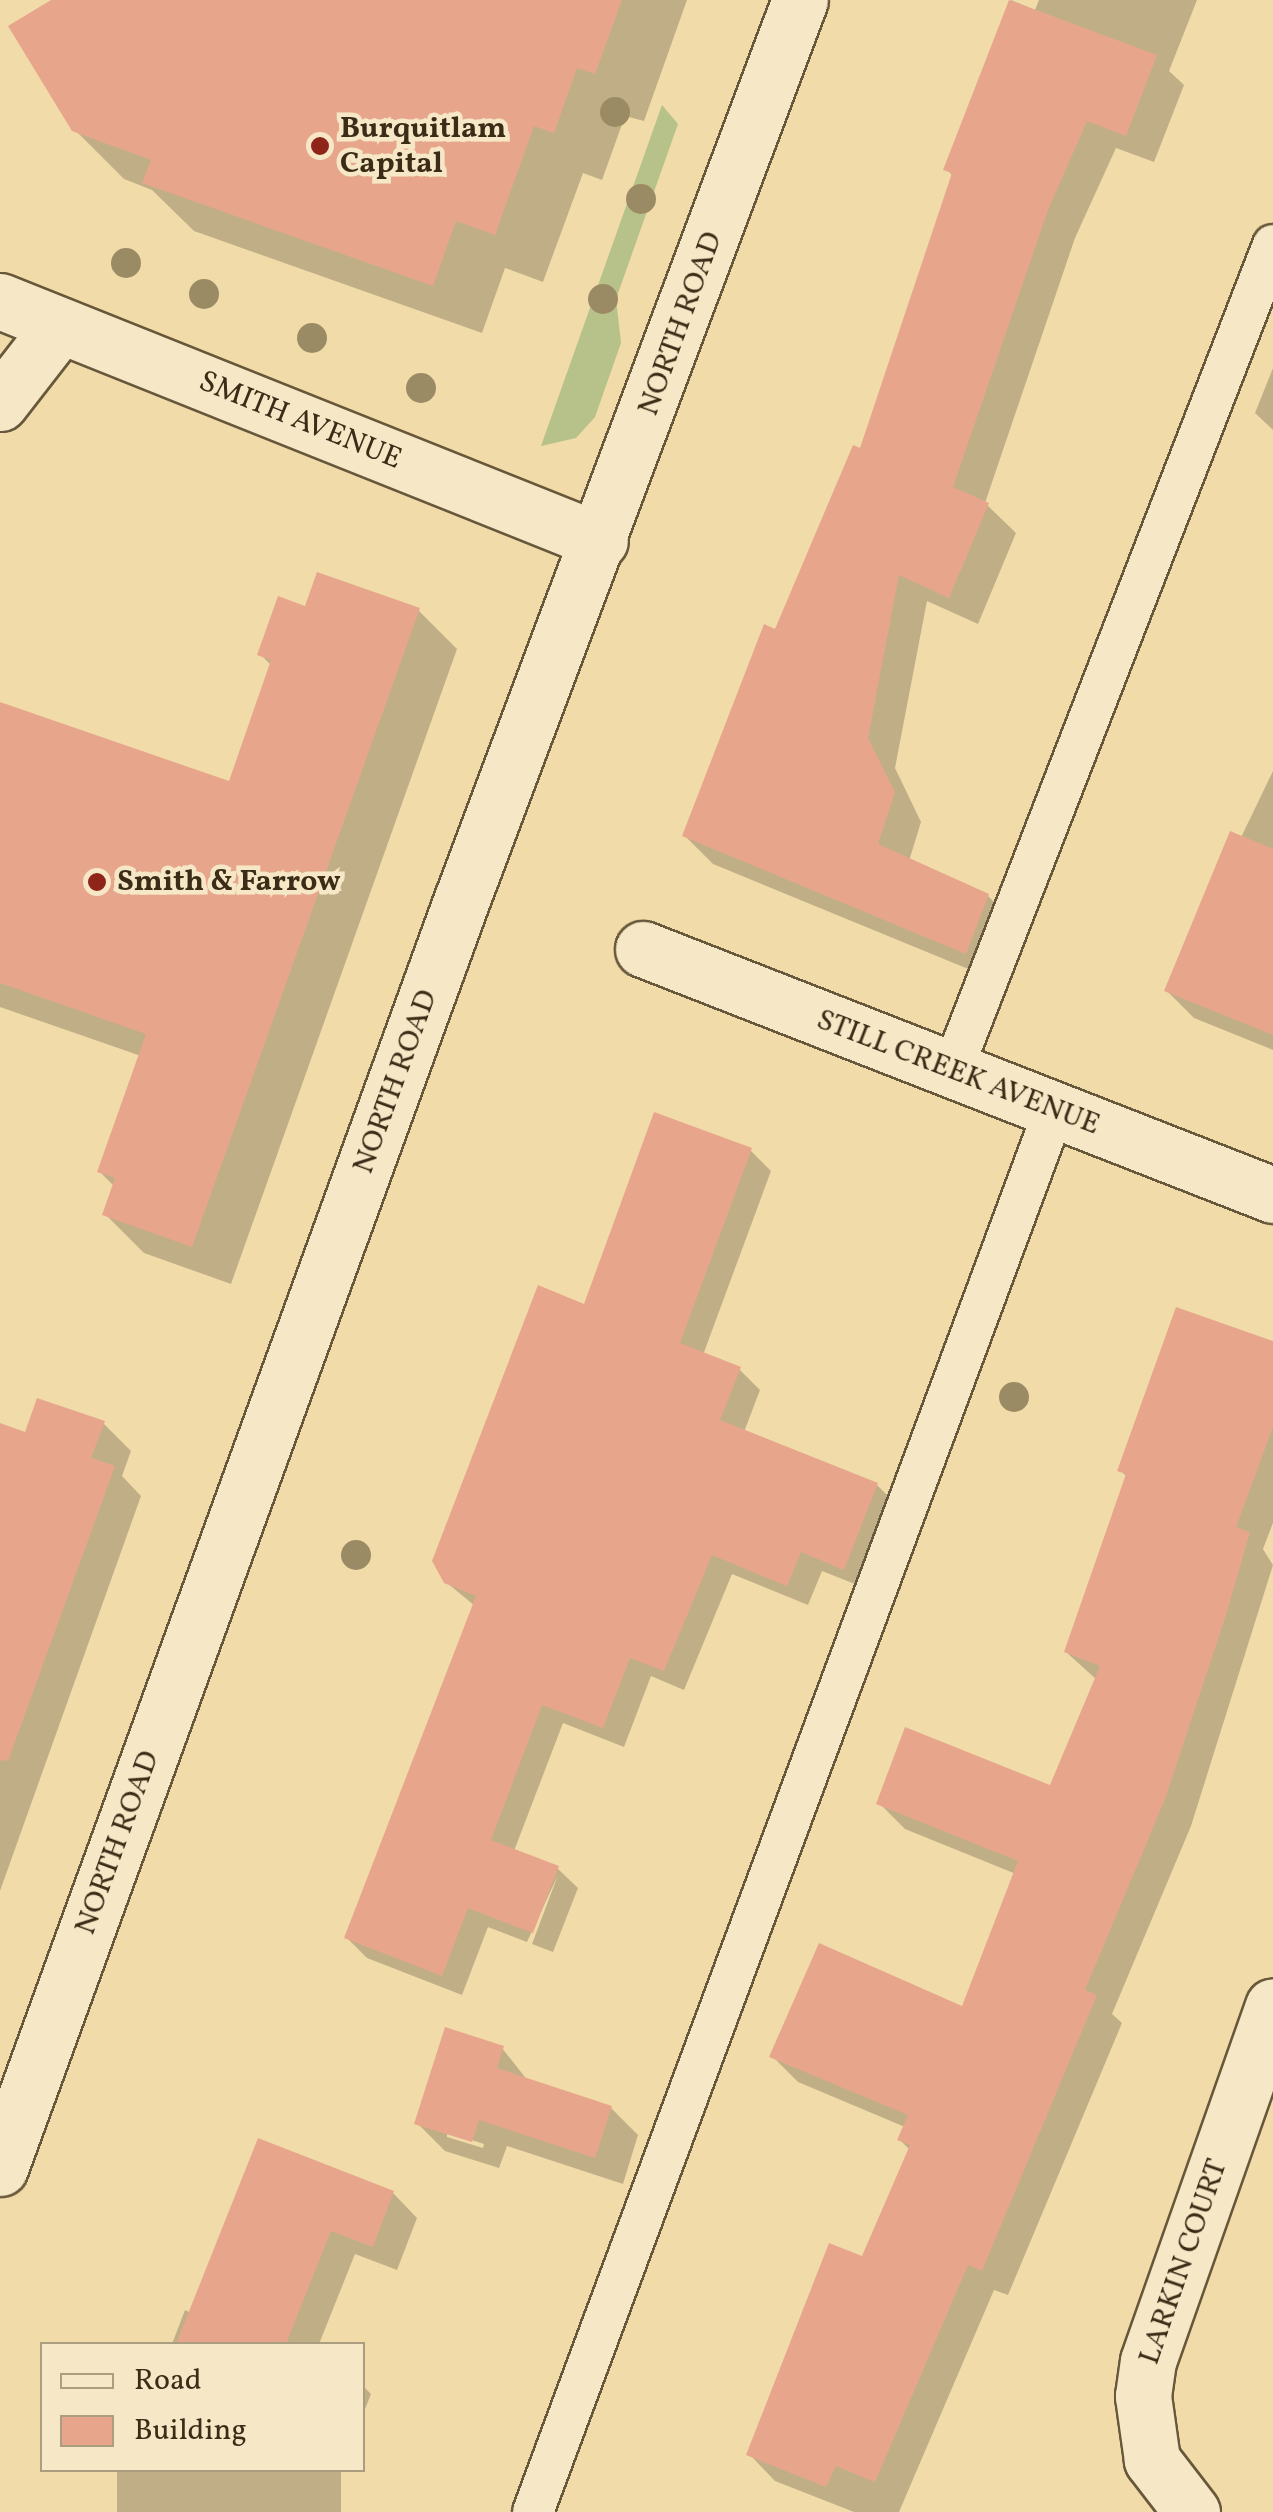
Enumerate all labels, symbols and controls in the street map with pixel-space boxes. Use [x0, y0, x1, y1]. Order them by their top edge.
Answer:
place label: Burquitlam Capital [340, 111, 506, 182]
marker: Burquitlam Capital [309, 135, 331, 157]
street label: NORTH ROAD [631, 227, 731, 421]
street label: SMITH AVENUE [193, 364, 407, 478]
place label: Smith & Farrow [117, 864, 341, 900]
marker: Smith & Farrow [86, 871, 108, 893]
street label: NORTH ROAD [346, 985, 446, 1179]
street label: STILL CREEK AVENUE [811, 1002, 1105, 1144]
street label: NORTH ROAD [68, 1746, 168, 1940]
street label: LARKIN COURT [1132, 2155, 1236, 2369]
legend [40, 2342, 365, 2472]
text: Road [134, 2360, 202, 2402]
text: Building [134, 2410, 247, 2452]

